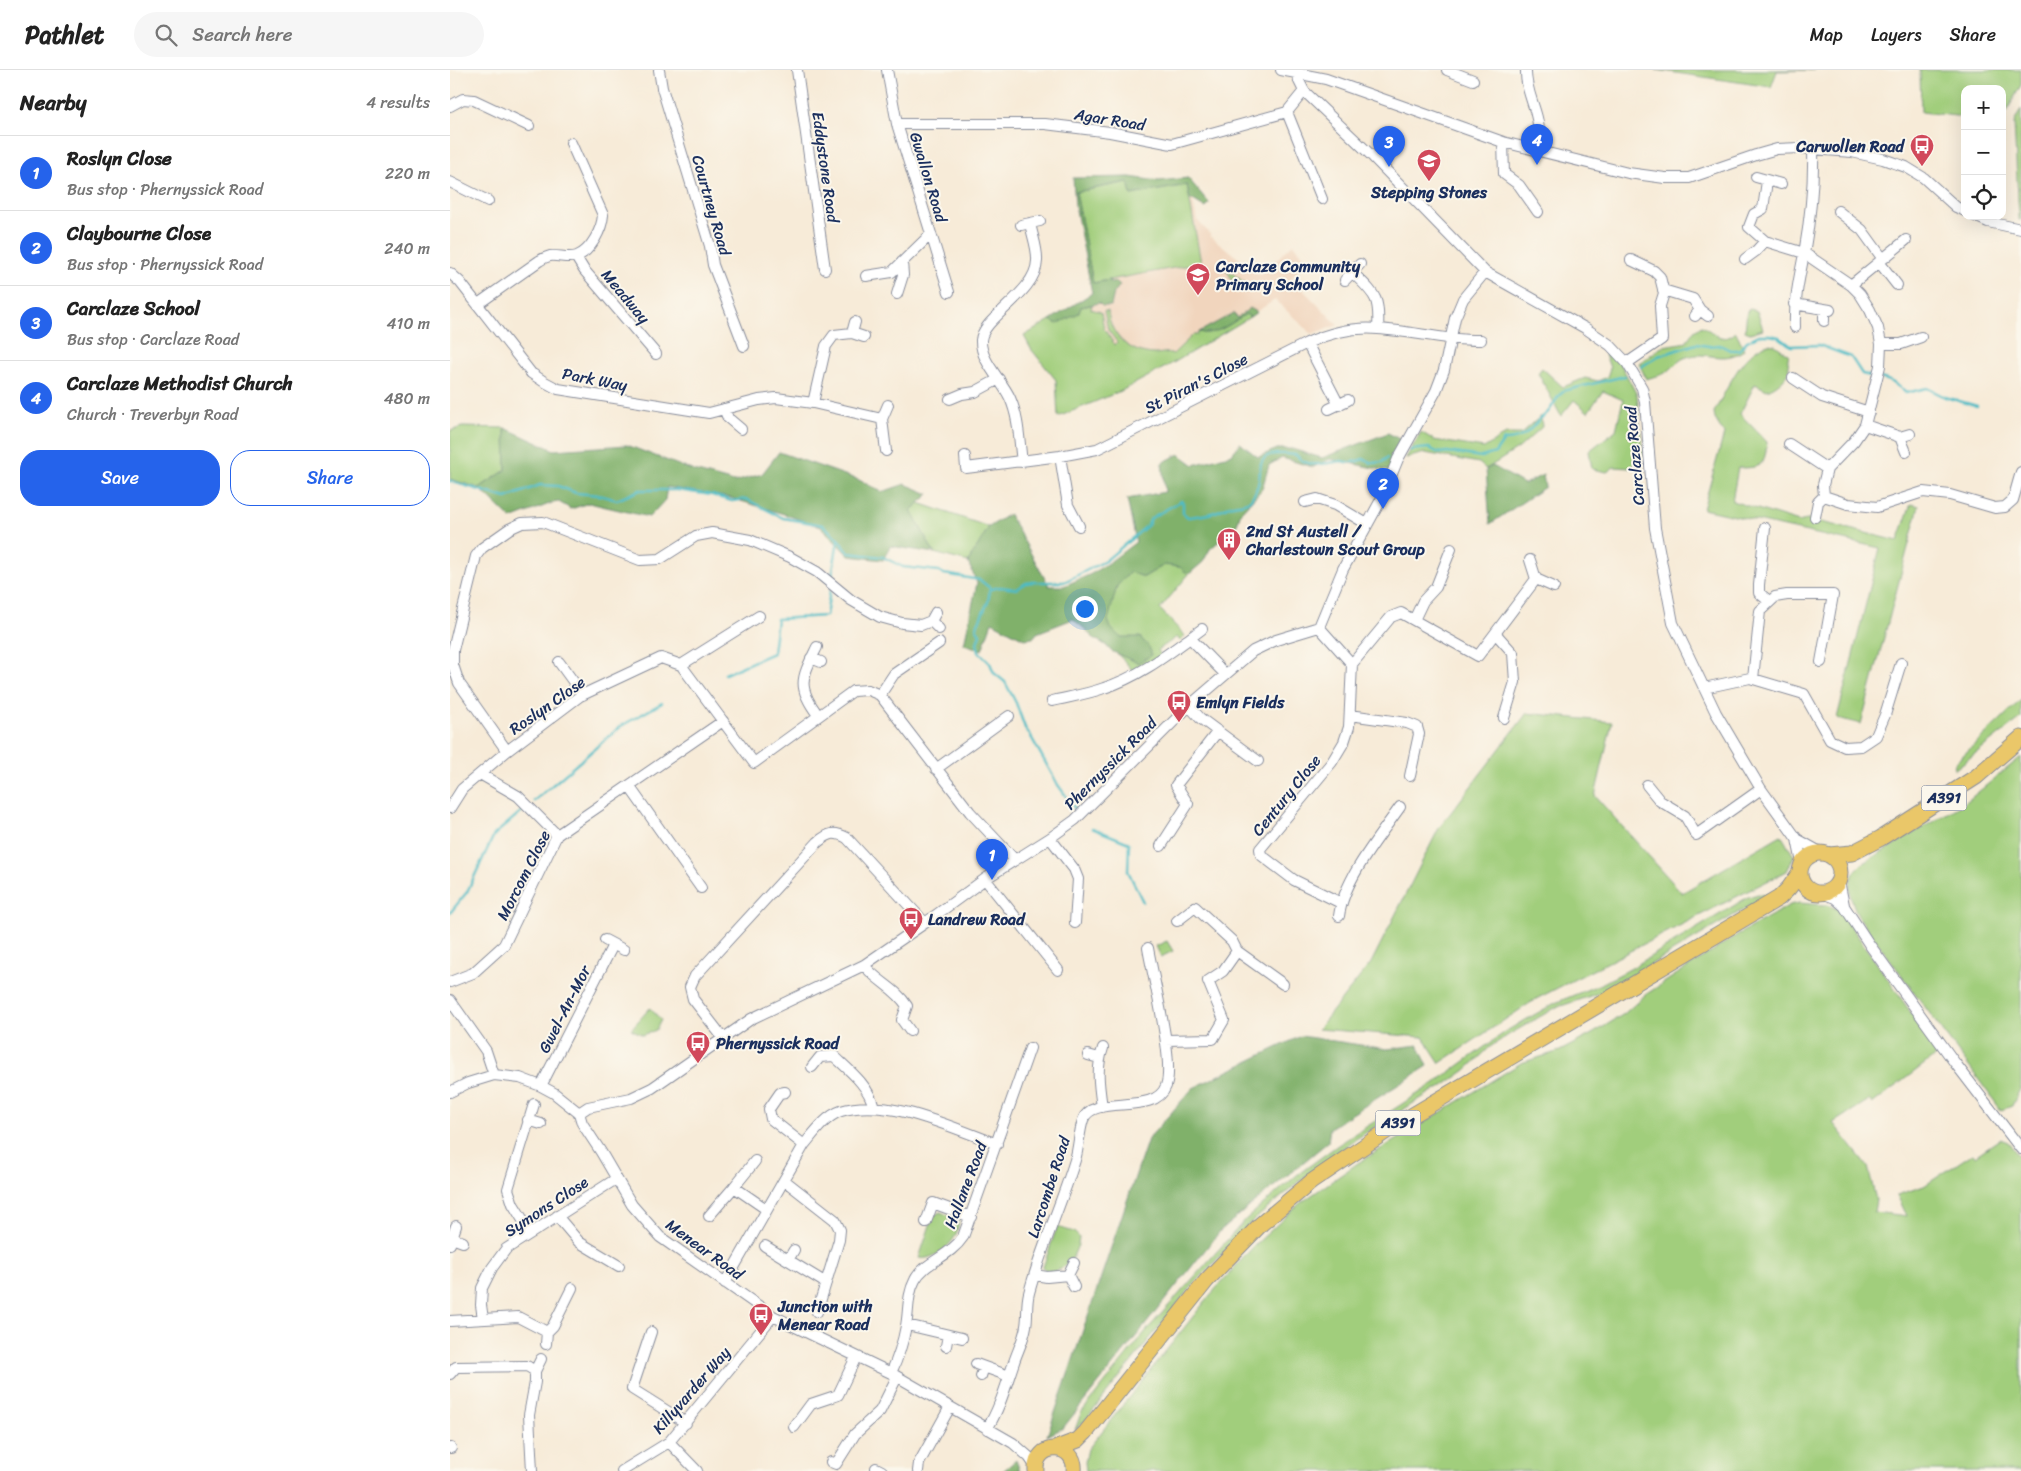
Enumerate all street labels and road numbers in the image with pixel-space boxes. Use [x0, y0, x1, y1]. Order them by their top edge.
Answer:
street label: Agar Road [1071, 99, 1149, 140]
street label: Eddystone Road [803, 110, 848, 226]
street label: Gwallon Road [901, 128, 956, 227]
street label: Courtney Road [683, 151, 740, 260]
street label: Meadway [594, 262, 658, 331]
street label: St Piran's Close [1139, 345, 1253, 422]
street label: Park Way [560, 359, 631, 400]
street label: Carclaze Road [1616, 404, 1653, 507]
street label: Roslyn Close [503, 668, 592, 743]
street label: Phernyssick Road [1057, 709, 1165, 817]
street label: Century Close [1244, 748, 1329, 843]
road number: A391 [1922, 786, 1966, 810]
street label: Morcom Close [488, 825, 559, 926]
street label: Gwel-An-Mor [530, 959, 600, 1058]
road number: A391 [1376, 1110, 1420, 1136]
street label: Larcombe Road [1018, 1131, 1079, 1242]
street label: Hallane Road [936, 1136, 996, 1233]
street label: Symons Close [498, 1168, 595, 1245]
street label: Menear Road [659, 1211, 751, 1289]
street label: Killyvarder Way [645, 1339, 739, 1441]

